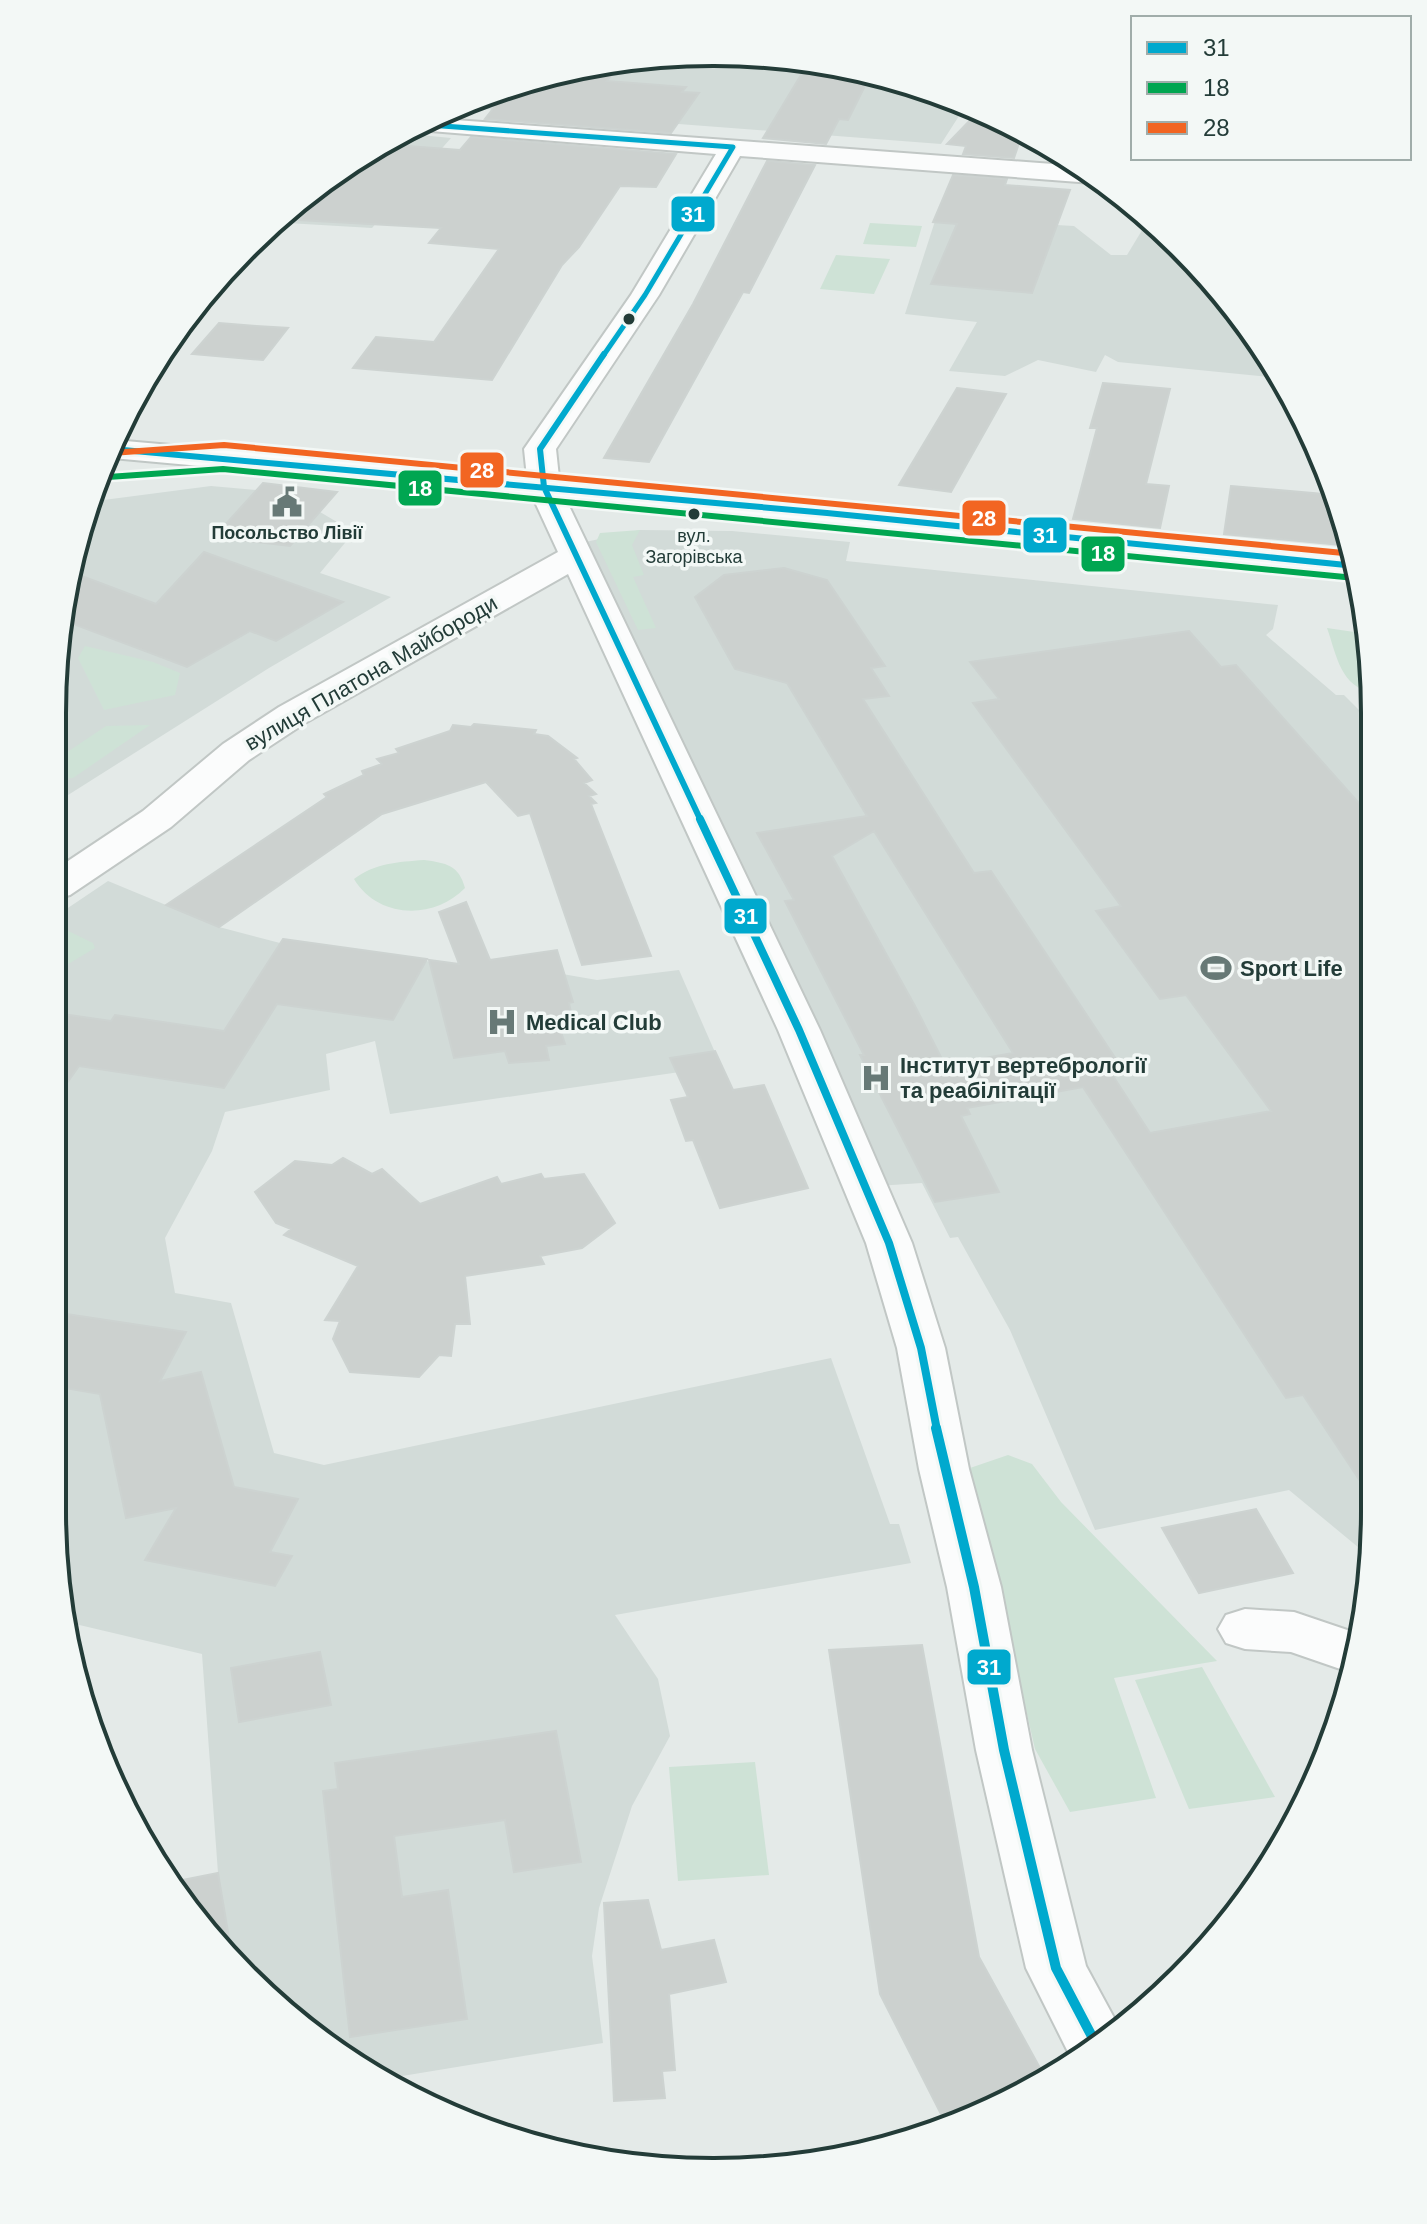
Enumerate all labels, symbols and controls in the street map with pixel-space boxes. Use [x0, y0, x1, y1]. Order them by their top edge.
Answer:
legend [1131, 16, 1411, 160]
text: 31 [1203, 34, 1230, 61]
text: 18 [1203, 74, 1230, 101]
text: 28 [1203, 114, 1230, 141]
line badge: 31 [670, 195, 716, 233]
text: 31 [681, 202, 705, 227]
unlabelled marker [621, 311, 637, 327]
line badge: 28 [459, 451, 505, 489]
text: 28 [470, 458, 494, 483]
line badge: 18 [397, 469, 443, 507]
text: 18 [408, 476, 432, 501]
public building icon: Посольство Лівії [270, 485, 304, 519]
line badge: 28 [961, 499, 1007, 537]
marker: вул. Загорівська [686, 506, 702, 522]
text: 28 [972, 506, 996, 531]
line badge: 31 [1022, 516, 1068, 554]
place label: Посольство Лівії [211, 523, 364, 543]
text: 31 [1033, 523, 1057, 548]
place label: вул. Загорівська [645, 526, 744, 567]
line badge: 18 [1080, 535, 1126, 573]
text: 18 [1091, 541, 1115, 566]
street label: вулиця Платона Майбороди [240, 590, 502, 756]
line badge: 31 [723, 897, 768, 935]
text: 31 [734, 904, 758, 929]
sports icon: Sport Life [1199, 951, 1233, 985]
place label: Sport Life [1240, 956, 1343, 981]
hospital icon: Medical Club [485, 1005, 519, 1039]
place label: Medical Club [526, 1010, 662, 1035]
place label: Інститут вертебрології та реабілітації [900, 1053, 1147, 1103]
hospital icon: Інститут вертебрології та реабілітації [859, 1061, 893, 1095]
line badge: 31 [966, 1648, 1012, 1686]
text: 31 [977, 1655, 1001, 1680]

